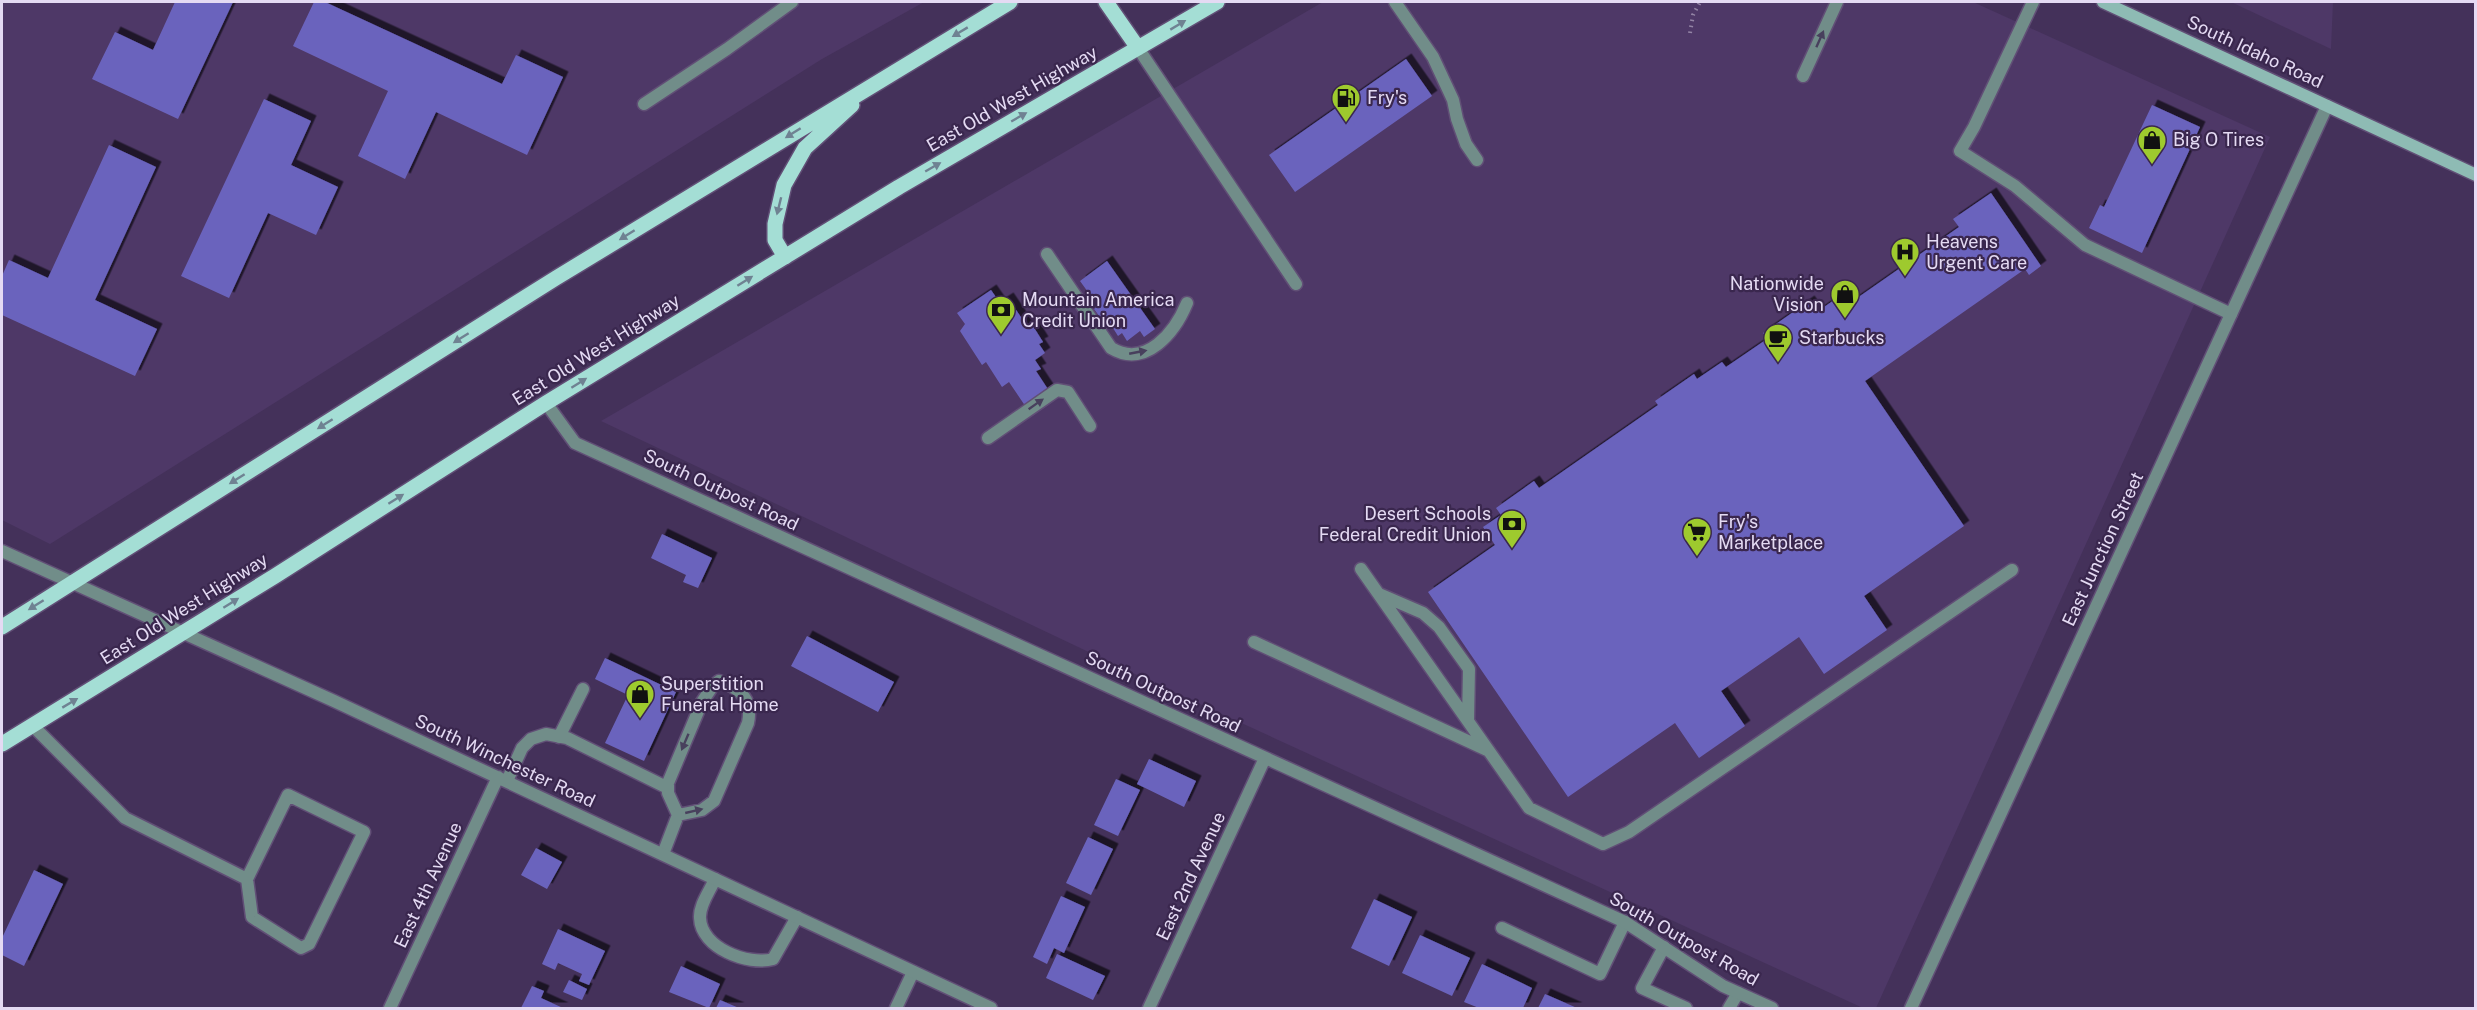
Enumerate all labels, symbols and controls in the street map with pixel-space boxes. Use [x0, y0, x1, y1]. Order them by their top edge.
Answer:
street label: South Idaho Road [2184, 11, 2326, 92]
one-way arrow [1170, 19, 1186, 30]
one-way arrow [952, 26, 968, 37]
one-way arrow [1815, 29, 1825, 47]
street label: East Old West Highway [923, 41, 1101, 156]
fuel station icon: Fry's [1330, 82, 1362, 124]
place label: Fry's [1367, 87, 1407, 108]
one-way arrow [1011, 112, 1028, 122]
shop icon: Big O Tires [2136, 124, 2168, 166]
one-way arrow [785, 128, 801, 139]
place label: Big O Tires [2173, 129, 2264, 150]
one-way arrow [925, 162, 942, 172]
one-way arrow [773, 197, 783, 215]
one-way arrow [619, 230, 635, 241]
place label: Heavens Urgent Care [1926, 231, 2027, 273]
hospital icon: Heavens Urgent Care [1889, 236, 1921, 278]
place label: Nationwide Vision [1730, 273, 1824, 315]
one-way arrow [737, 276, 753, 287]
shop icon: Nationwide Vision [1829, 278, 1861, 320]
street label: East Old West Highway [508, 289, 684, 410]
place label: Mountain America Credit Union [1022, 289, 1174, 331]
bank icon: Mountain America Credit Union [985, 294, 1017, 336]
cafe icon: Starbucks [1762, 322, 1794, 364]
place label: Starbucks [1799, 327, 1884, 348]
one-way arrow [453, 332, 469, 343]
one-way arrow [1129, 347, 1148, 356]
one-way arrow [571, 378, 587, 389]
one-way arrow [1028, 398, 1044, 410]
one-way arrow [316, 418, 333, 429]
street label: South Outpost Road [640, 444, 802, 535]
street label: East Junction Street [2058, 468, 2147, 629]
one-way arrow [229, 474, 245, 485]
one-way arrow [388, 493, 404, 504]
place label: Desert Schools Federal Credit Union [1319, 503, 1491, 545]
bank icon: Desert Schools Federal Credit Union [1496, 508, 1528, 550]
place label: Fry's Marketplace [1718, 511, 1823, 553]
supermarket icon: Fry's Marketplace [1681, 516, 1713, 558]
street label: East Old West Highway [96, 548, 272, 669]
one-way arrow [223, 597, 239, 608]
one-way arrow [28, 600, 44, 611]
street label: South Outpost Road [1082, 646, 1244, 737]
place label: Superstition Funeral Home [661, 673, 779, 715]
shop icon: Superstition Funeral Home [624, 678, 656, 720]
one-way arrow [62, 697, 78, 708]
street label: South Winchester Road [412, 710, 599, 812]
one-way arrow [680, 733, 689, 751]
one-way arrow [685, 806, 704, 815]
street label: East 2nd Avenue [1152, 808, 1229, 943]
street label: East 4th Avenue [389, 819, 466, 951]
street label: South Outpost Road [1606, 887, 1763, 990]

